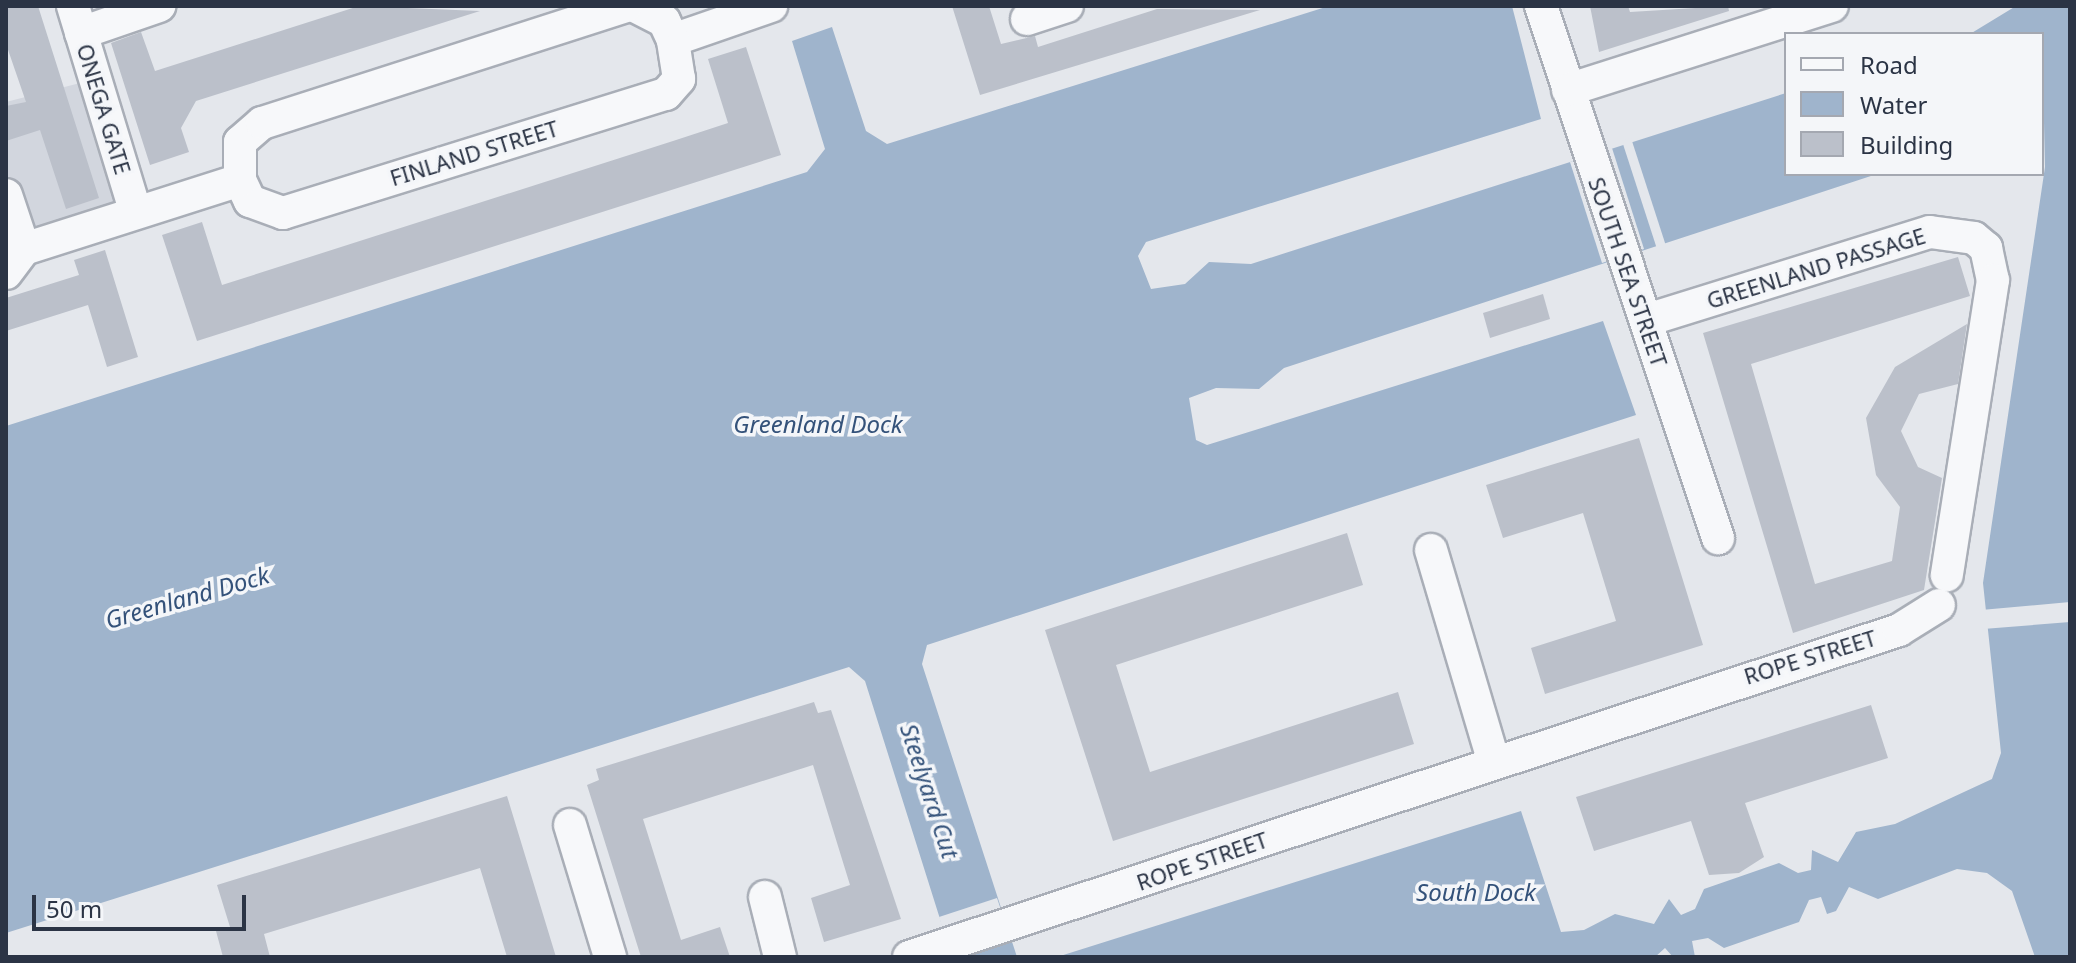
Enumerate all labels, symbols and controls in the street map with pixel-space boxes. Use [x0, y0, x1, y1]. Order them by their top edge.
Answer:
legend [1784, 32, 2044, 176]
street label: ONEGA GATE [72, 41, 136, 177]
text: Road [1860, 48, 1918, 81]
text: Water [1860, 88, 1927, 121]
street label: FINLAND STREET [387, 115, 561, 191]
text: Building [1860, 128, 1953, 161]
street label: SOUTH SEA STREET [1583, 174, 1673, 370]
street label: GREENLAND PASSAGE [1703, 222, 1929, 314]
water label: Greenland Dock [733, 410, 903, 438]
water label: Greenland Dock [102, 560, 272, 634]
street label: ROPE STREET [1741, 624, 1879, 690]
water label: Steelyard Cut [895, 720, 965, 862]
street label: ROPE STREET [1133, 826, 1271, 896]
water label: South Dock [1416, 878, 1536, 906]
scale bar [36, 879, 250, 929]
text: 50 m [46, 892, 102, 925]

